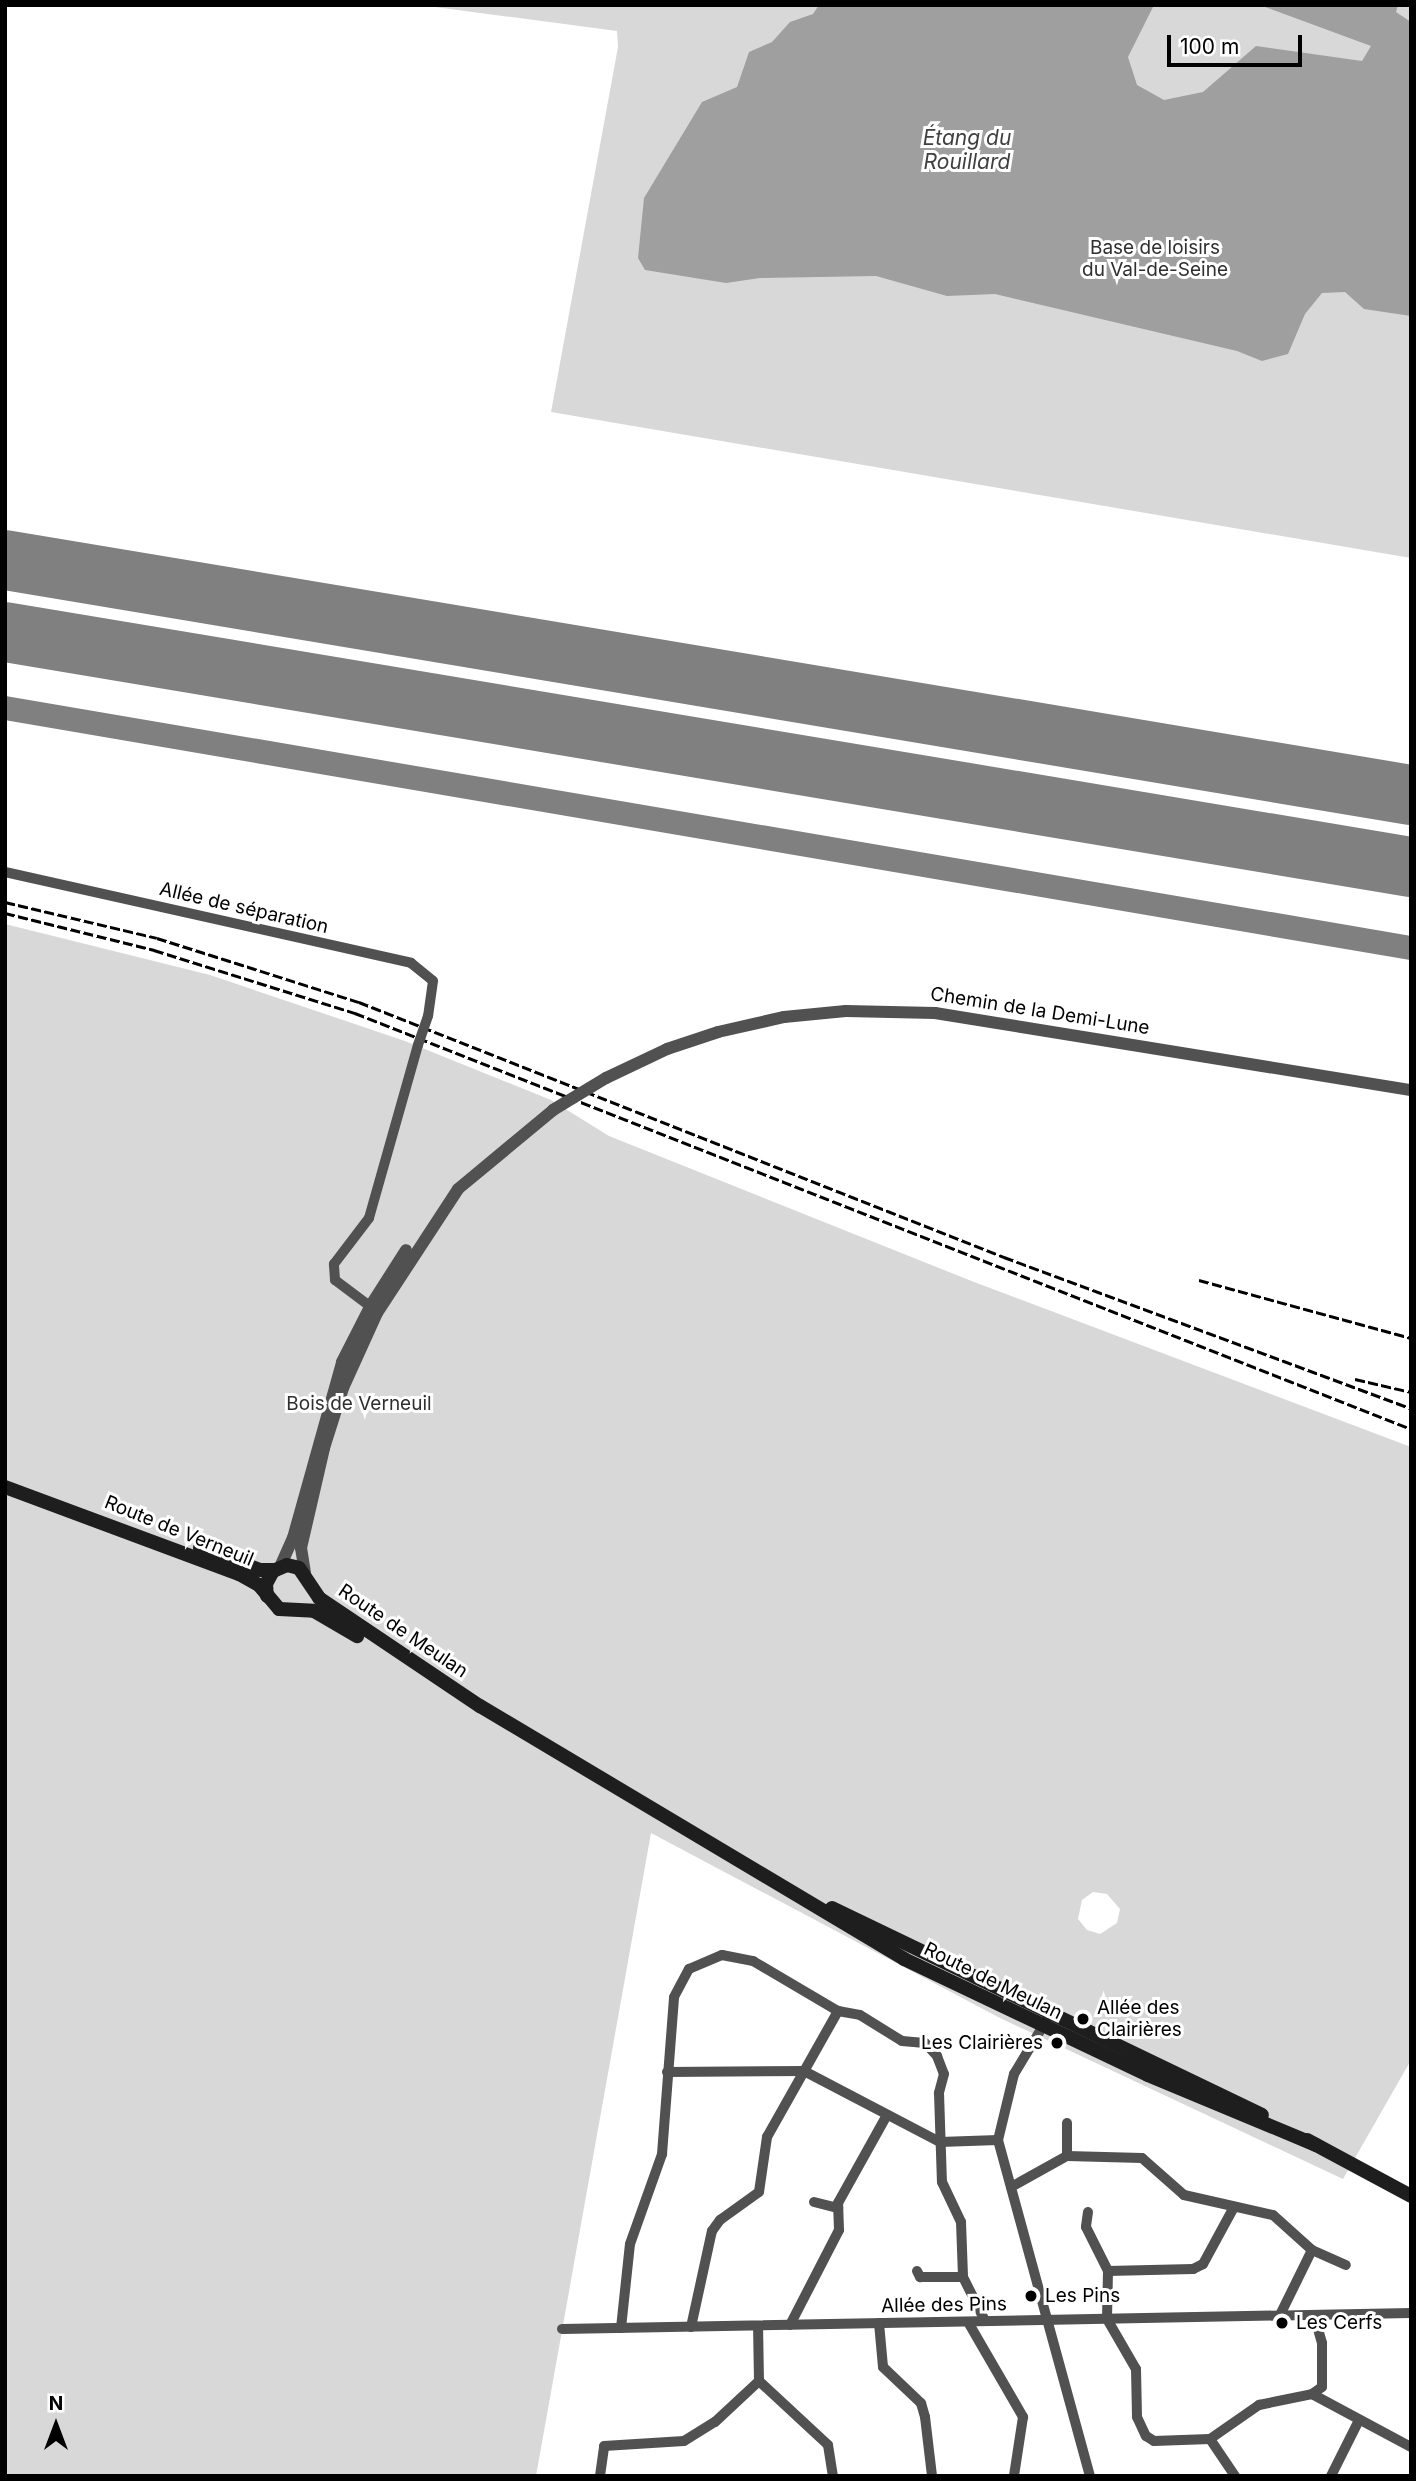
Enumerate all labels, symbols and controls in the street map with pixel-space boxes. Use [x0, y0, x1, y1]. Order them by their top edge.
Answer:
scale bar [1171, 21, 1306, 65]
text: 100 m [1180, 34, 1239, 59]
water label: Étang du Rouillard [923, 125, 1011, 175]
park label: Base de loisirs du Val-de-Seine [1082, 237, 1228, 281]
street label: Allée de séparation [157, 877, 331, 939]
street label: Chemin de la Demi-Lune [929, 982, 1151, 1040]
park label: Bois de Verneuil [286, 1393, 432, 1415]
street label: Route de Verneuil [101, 1491, 257, 1571]
street label: Route de Meulan [334, 1579, 472, 1683]
street label: Route de Meulan [920, 1938, 1066, 2024]
place label: Allée des Clairières [1097, 1997, 1182, 2041]
marker: Allée des Clairières [1075, 2011, 1091, 2027]
place label: Les Clairières [921, 2032, 1043, 2054]
marker: Les Clairières [1049, 2035, 1065, 2051]
place label: Les Pins [1045, 2285, 1120, 2307]
marker: Les Pins [1023, 2288, 1039, 2304]
street label: Allée des Pins [881, 2293, 1007, 2317]
place label: Les Cerfs [1296, 2312, 1382, 2334]
marker: Les Cerfs [1274, 2315, 1290, 2331]
north arrow [21, 2390, 91, 2460]
text: N [49, 2392, 63, 2415]

